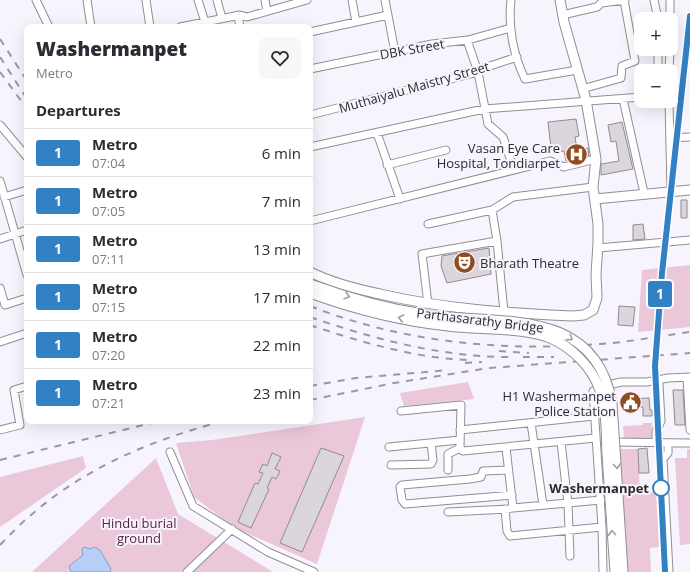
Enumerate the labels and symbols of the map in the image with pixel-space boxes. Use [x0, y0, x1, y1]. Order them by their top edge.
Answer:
street label: DBK Street [378, 34, 446, 64]
street label: Muthaiyalu Maistry Street [337, 57, 492, 117]
place label: Vasan Eye Care Hospital, Tondiarpet [437, 139, 560, 172]
hospital icon: Vasan Eye Care Hospital, Tondiarpet [563, 142, 589, 168]
theatre icon: Bharath Theatre [452, 250, 478, 276]
place label: Bharath Theatre [480, 254, 579, 272]
line badge: 1 [647, 281, 673, 307]
one-way arrow [343, 291, 350, 300]
street label: Parthasarathy Bridge [415, 303, 545, 337]
one-way arrow [398, 315, 404, 323]
one-way arrow [566, 333, 573, 340]
place label: H1 Washermanpet Police Station [502, 387, 616, 420]
public building icon: H1 Washermanpet Police Station [618, 390, 644, 416]
one-way arrow [613, 463, 621, 469]
place label: Washermanpet [549, 479, 649, 497]
marker: Washermanpet [652, 479, 670, 497]
park label: Hindu burial ground [101, 514, 177, 547]
one-way arrow [608, 530, 617, 536]

